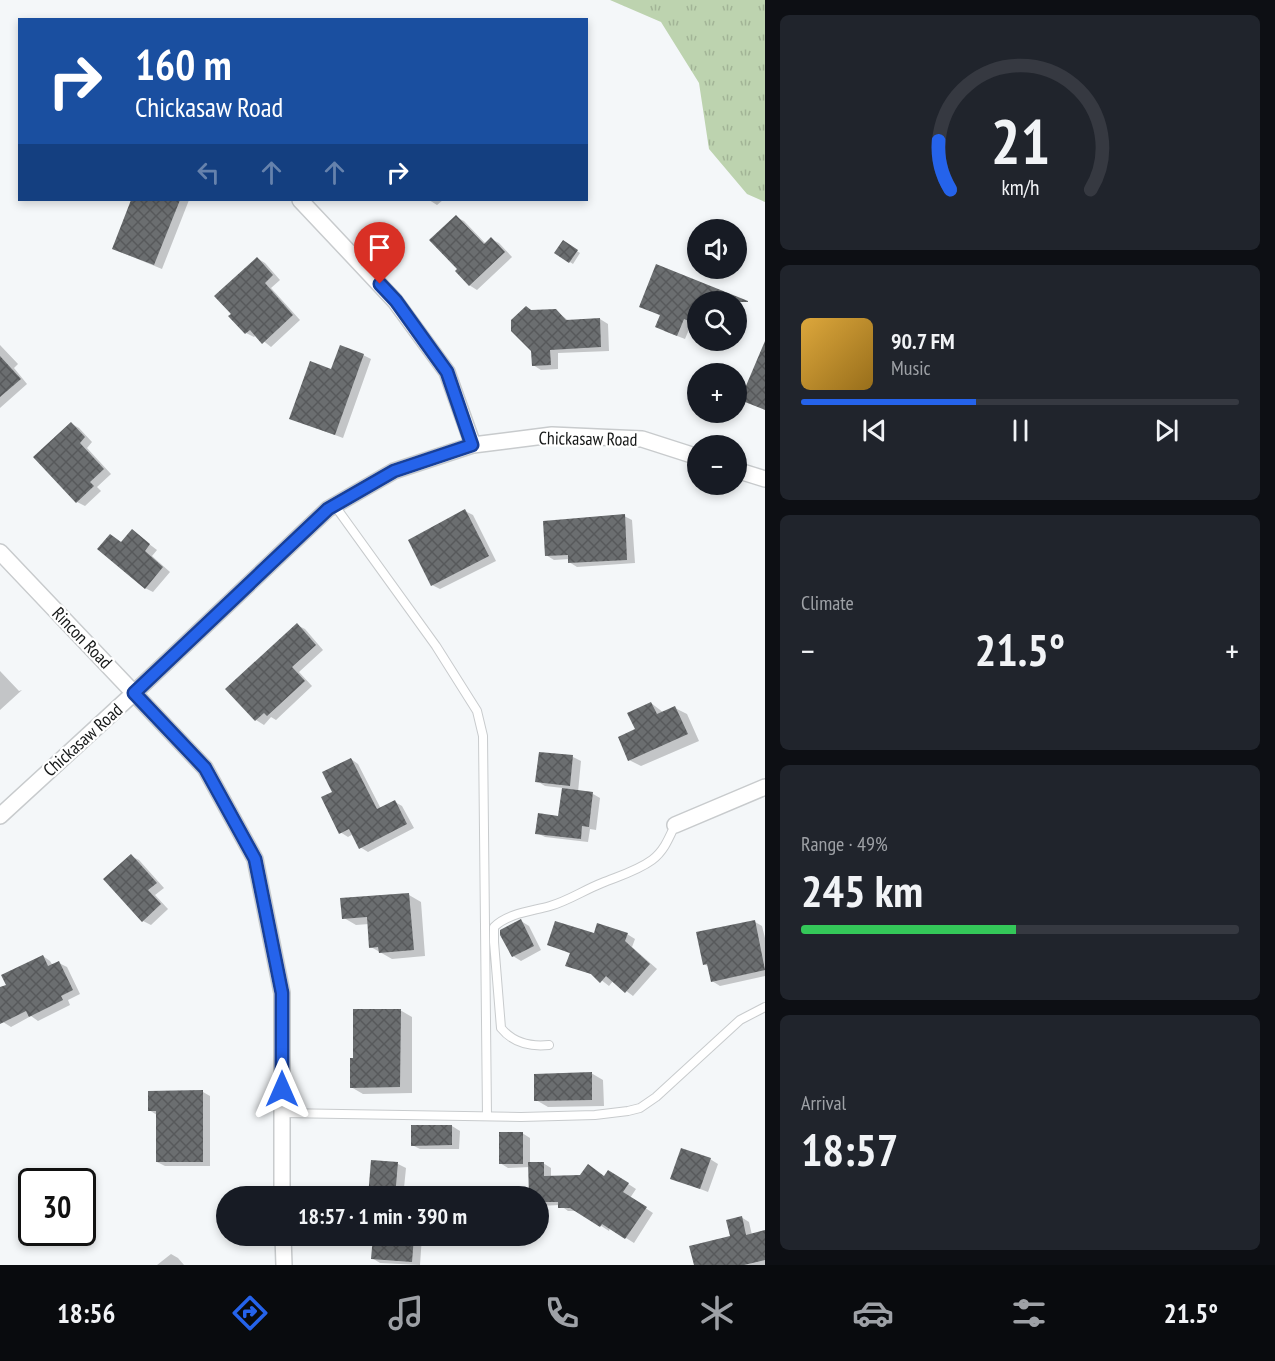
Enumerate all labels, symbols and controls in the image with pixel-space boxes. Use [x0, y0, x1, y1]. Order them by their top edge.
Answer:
text: 160 m [135, 37, 232, 92]
icon: right [36, 42, 114, 120]
text: Chickasaw Road [135, 90, 283, 124]
text: 21 [990, 100, 1050, 181]
icon: left [192, 156, 225, 189]
icon: ahead [255, 156, 288, 189]
icon: ahead [318, 156, 351, 189]
icon: right [381, 156, 414, 189]
text: km/h [1001, 173, 1039, 201]
map controls [687, 219, 747, 495]
button: sound [687, 219, 747, 279]
pin [354, 222, 405, 284]
icon: arrive [363, 231, 396, 264]
button: search [687, 291, 747, 351]
text: 90.7 FM [891, 327, 955, 355]
text: Music [891, 355, 931, 381]
button: + [687, 363, 747, 423]
icon: previous [858, 414, 891, 447]
icon: pause [1004, 414, 1037, 447]
icon: next [1150, 414, 1183, 447]
street label: Chickasaw Road [538, 426, 638, 451]
button: − [687, 435, 747, 495]
text: Climate [801, 590, 854, 616]
street label: Rincon Road [47, 602, 117, 673]
text: 21.5° [975, 620, 1065, 678]
text: − [801, 629, 815, 672]
text: + [1225, 629, 1239, 672]
street label: Chickasaw Road [38, 698, 127, 781]
text: Range · 49% [801, 831, 888, 857]
text: 245 km [801, 861, 923, 919]
position arrow [250, 1057, 314, 1121]
text: Arrival [801, 1090, 846, 1116]
text: 18:57 [801, 1120, 898, 1178]
speed limit sign: 30 [18, 1168, 96, 1246]
text: 18:57 · 1 min · 390 m [298, 1202, 467, 1230]
icon: directions [229, 1292, 271, 1334]
icon: music [385, 1292, 427, 1334]
icon: phone [541, 1292, 583, 1334]
icon: climate [696, 1292, 738, 1334]
icon: car [852, 1292, 894, 1334]
icon: filters [1008, 1292, 1050, 1334]
text: 18:56 [57, 1296, 115, 1330]
text: 21.5° [1164, 1296, 1218, 1330]

